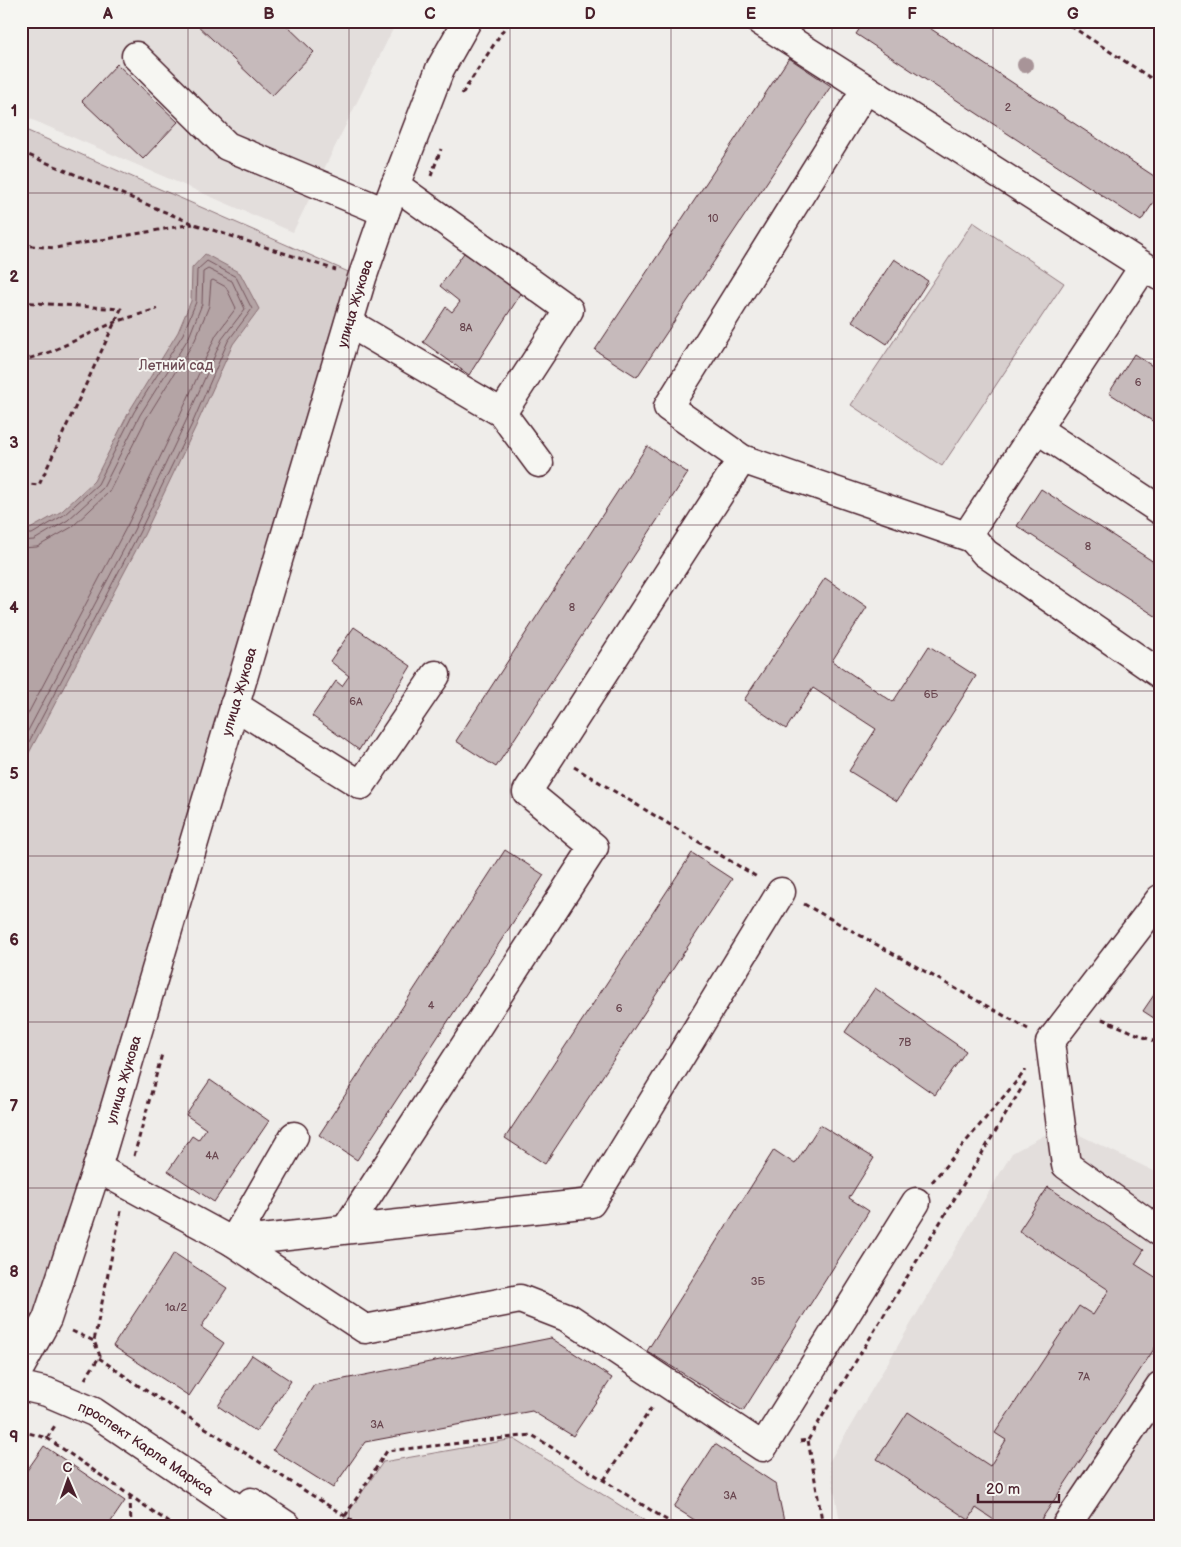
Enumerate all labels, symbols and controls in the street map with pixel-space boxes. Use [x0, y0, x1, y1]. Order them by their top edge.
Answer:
text: A [102, 5, 113, 24]
text: B [263, 5, 275, 24]
text: C [424, 5, 436, 24]
text: D [584, 5, 596, 24]
text: E [746, 5, 756, 24]
text: F [907, 5, 917, 24]
text: G [1067, 5, 1079, 24]
house number: 2 [1005, 101, 1012, 114]
text: 1 [11, 102, 17, 121]
house number: 10 [708, 212, 719, 225]
street label: улица Жукова [334, 256, 377, 350]
text: 2 [9, 268, 19, 287]
house number: 8А [459, 321, 473, 334]
park label: Летний сад [138, 357, 214, 374]
house number: 6 [1135, 376, 1142, 389]
text: 3 [9, 434, 19, 453]
house number: 8 [1085, 540, 1091, 553]
text: 4 [9, 599, 19, 618]
house number: 8 [569, 601, 575, 614]
street label: улица Жукова [218, 645, 261, 738]
house number: 6Б [924, 688, 939, 701]
house number: 6А [349, 695, 363, 708]
text: 5 [9, 765, 19, 784]
text: 6 [9, 931, 19, 950]
house number: 4 [428, 999, 435, 1012]
house number: 6 [616, 1002, 623, 1015]
street label: улица Жукова [103, 1033, 145, 1126]
house number: 7В [899, 1036, 911, 1049]
text: 7 [10, 1097, 19, 1116]
house number: 4А [205, 1149, 219, 1162]
text: 8 [9, 1263, 19, 1282]
house number: 3Б [751, 1275, 766, 1288]
house number: 1а/2 [165, 1301, 188, 1314]
house number: 7А [1078, 1370, 1090, 1383]
street label: проспект Карла Маркса [75, 1398, 218, 1500]
house number: 3А [370, 1418, 384, 1431]
text: 9 [9, 1428, 19, 1447]
north arrow [42, 1454, 92, 1504]
text: С [62, 1459, 73, 1476]
scale bar [978, 1472, 1060, 1504]
text: 20 m [986, 1480, 1020, 1499]
house number: 3А [723, 1489, 737, 1502]

